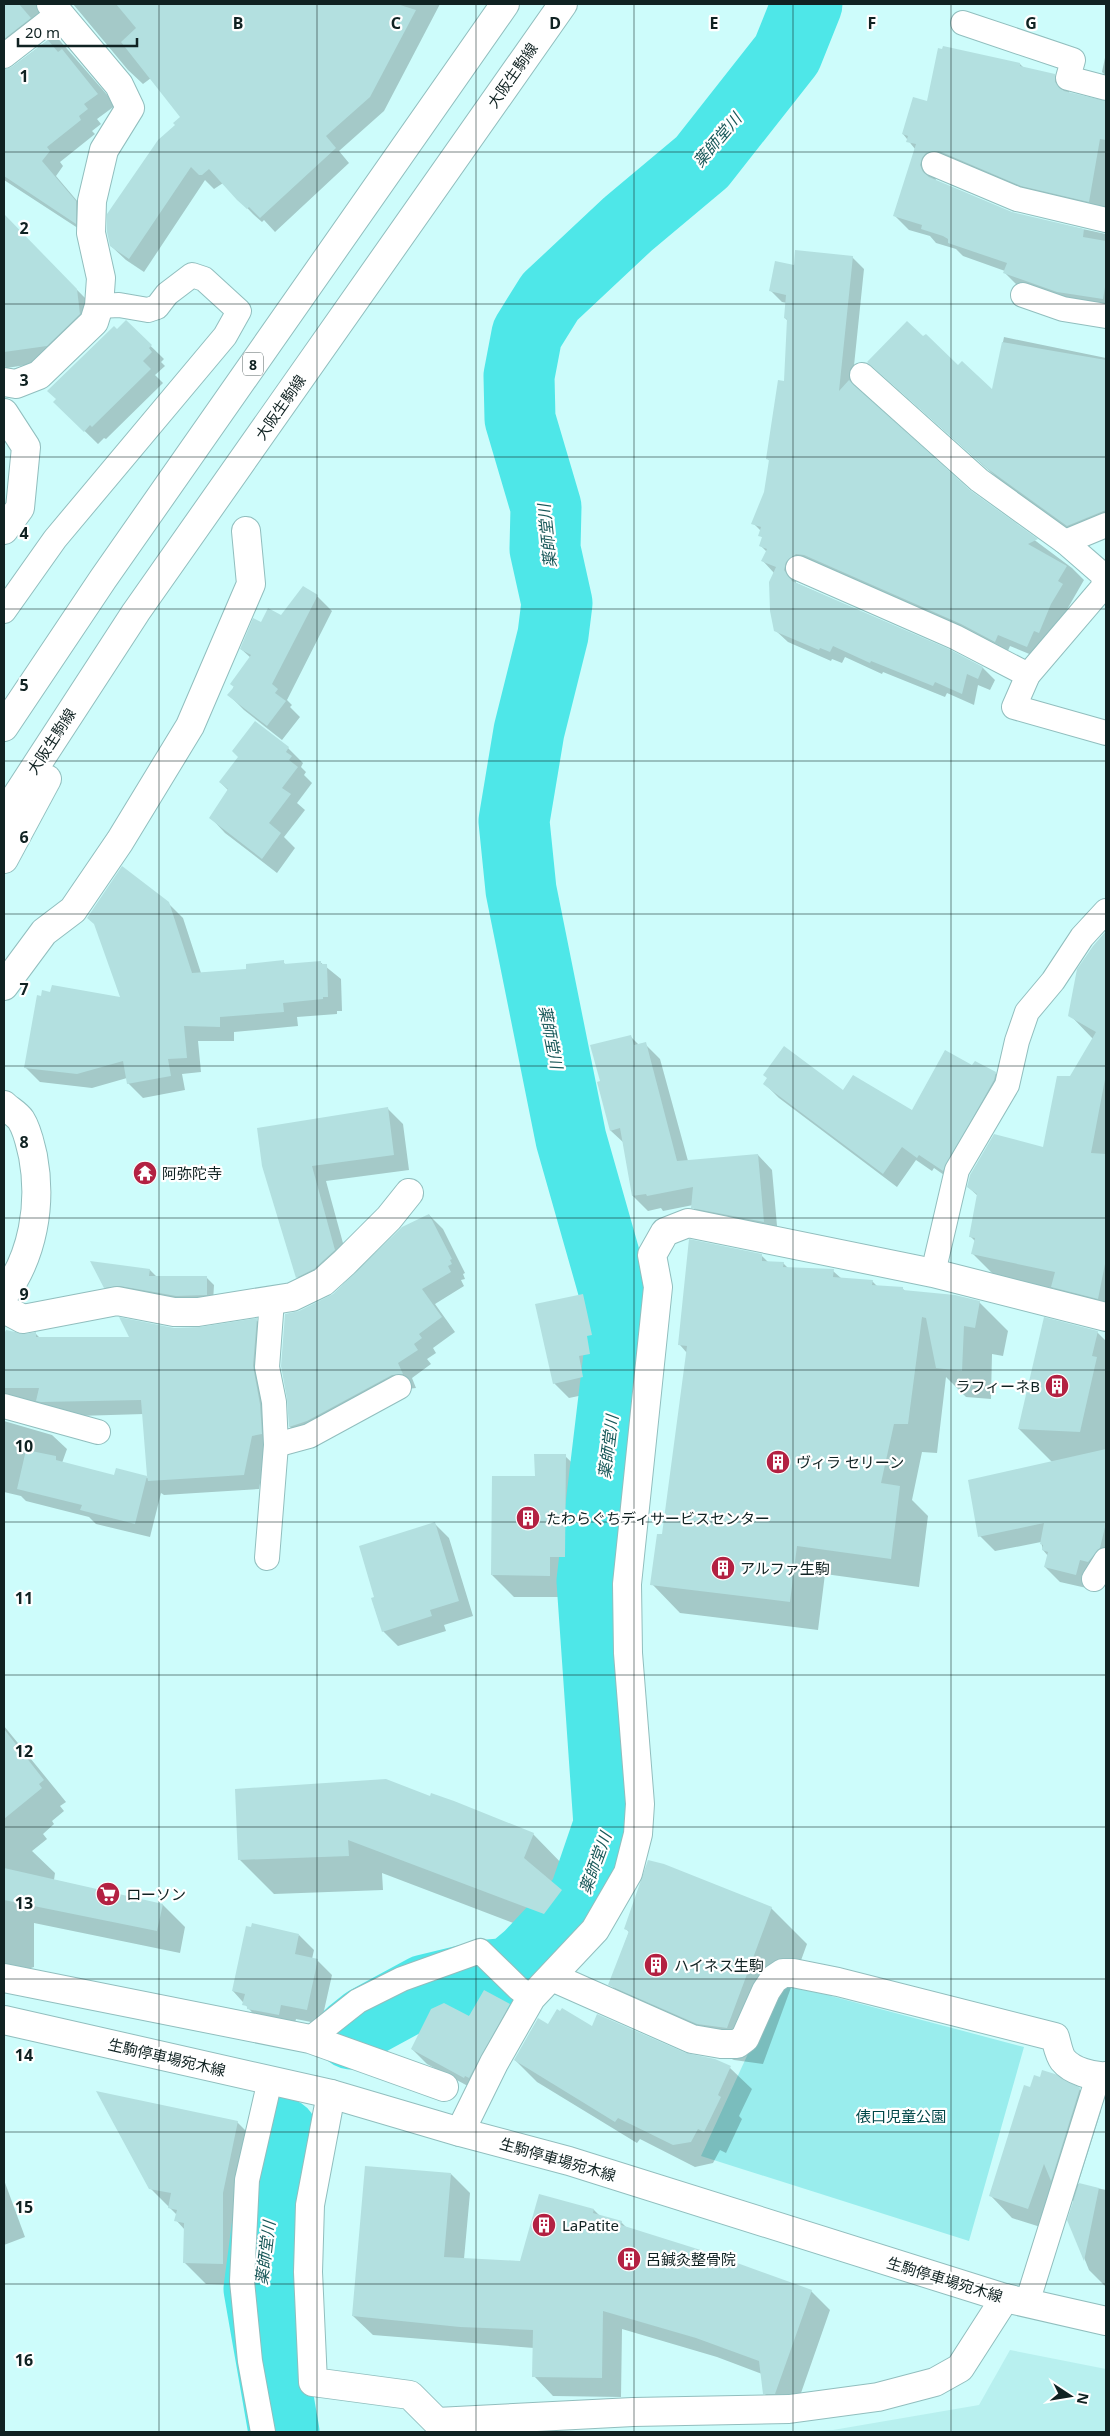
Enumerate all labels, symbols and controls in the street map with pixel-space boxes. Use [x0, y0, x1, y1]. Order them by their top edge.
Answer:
text: B [233, 12, 243, 34]
text: C [391, 12, 401, 34]
text: D [549, 12, 561, 34]
text: E [710, 12, 719, 34]
text: F [868, 12, 876, 34]
text: G [1025, 12, 1037, 34]
scale bar [18, 15, 136, 47]
text: 20 m [25, 22, 60, 42]
street label: 大阪生駒線 [482, 39, 542, 111]
text: 1 [19, 65, 29, 87]
water label: 薬師堂川 [688, 107, 747, 172]
text: 2 [19, 217, 29, 239]
road number: 8 [243, 352, 263, 376]
text: 3 [19, 369, 29, 391]
street label: 大阪生駒線 [250, 371, 310, 443]
water label: 薬師堂川 [533, 501, 561, 569]
text: 4 [19, 522, 29, 544]
text: 5 [19, 674, 29, 696]
street label: 大阪生駒線 [22, 704, 80, 778]
text: 6 [19, 826, 29, 848]
text: 7 [19, 978, 29, 1000]
water label: 薬師堂川 [534, 1003, 568, 1072]
text: 8 [19, 1131, 29, 1153]
temple icon: 阿弥陀寺 [132, 1160, 158, 1186]
place label: 阿弥陀寺 [162, 1163, 222, 1183]
text: 9 [19, 1283, 29, 1305]
building icon: ラフィーネB [1044, 1373, 1070, 1399]
place label: ラフィーネB [956, 1376, 1040, 1396]
water label: 薬師堂川 [593, 1412, 623, 1480]
text: 10 [15, 1435, 33, 1457]
building icon: ヴィラ セリーン [765, 1449, 791, 1475]
place label: ヴィラ セリーン [796, 1452, 904, 1472]
building icon: たわらぐちディサービスセンター [515, 1505, 541, 1531]
place label: たわらぐちディサービスセンター [546, 1508, 770, 1528]
building icon: アルファ生駒 [710, 1555, 736, 1581]
place label: アルファ生駒 [740, 1558, 830, 1578]
text: 11 [15, 1587, 33, 1609]
text: 12 [15, 1740, 33, 1762]
water label: 薬師堂川 [574, 1827, 617, 1897]
supermarket icon: ローソン [95, 1881, 121, 1907]
place label: ローソン [126, 1884, 186, 1904]
text: 13 [15, 1892, 33, 1914]
building icon: ハイネス生駒 [643, 1952, 669, 1978]
place label: ハイネス生駒 [674, 1955, 764, 1975]
street label: 生駒停車場宛木線 [106, 2034, 228, 2080]
text: 14 [15, 2044, 33, 2066]
park label: 俵口児童公園 [856, 2106, 946, 2126]
street label: 生駒停車場宛木線 [498, 2133, 618, 2185]
text: 15 [15, 2196, 33, 2218]
building icon: LaPatite [531, 2212, 557, 2238]
place label: LaPatite [562, 2215, 619, 2235]
water label: 薬師堂川 [250, 2218, 280, 2286]
building icon: 呂鍼灸整骨院 [616, 2246, 642, 2272]
place label: 呂鍼灸整骨院 [646, 2249, 736, 2269]
street label: 生駒停車場宛木線 [885, 2252, 1005, 2306]
text: 16 [15, 2349, 33, 2371]
north arrow [1045, 2371, 1095, 2421]
text: N [1073, 2391, 1094, 2406]

